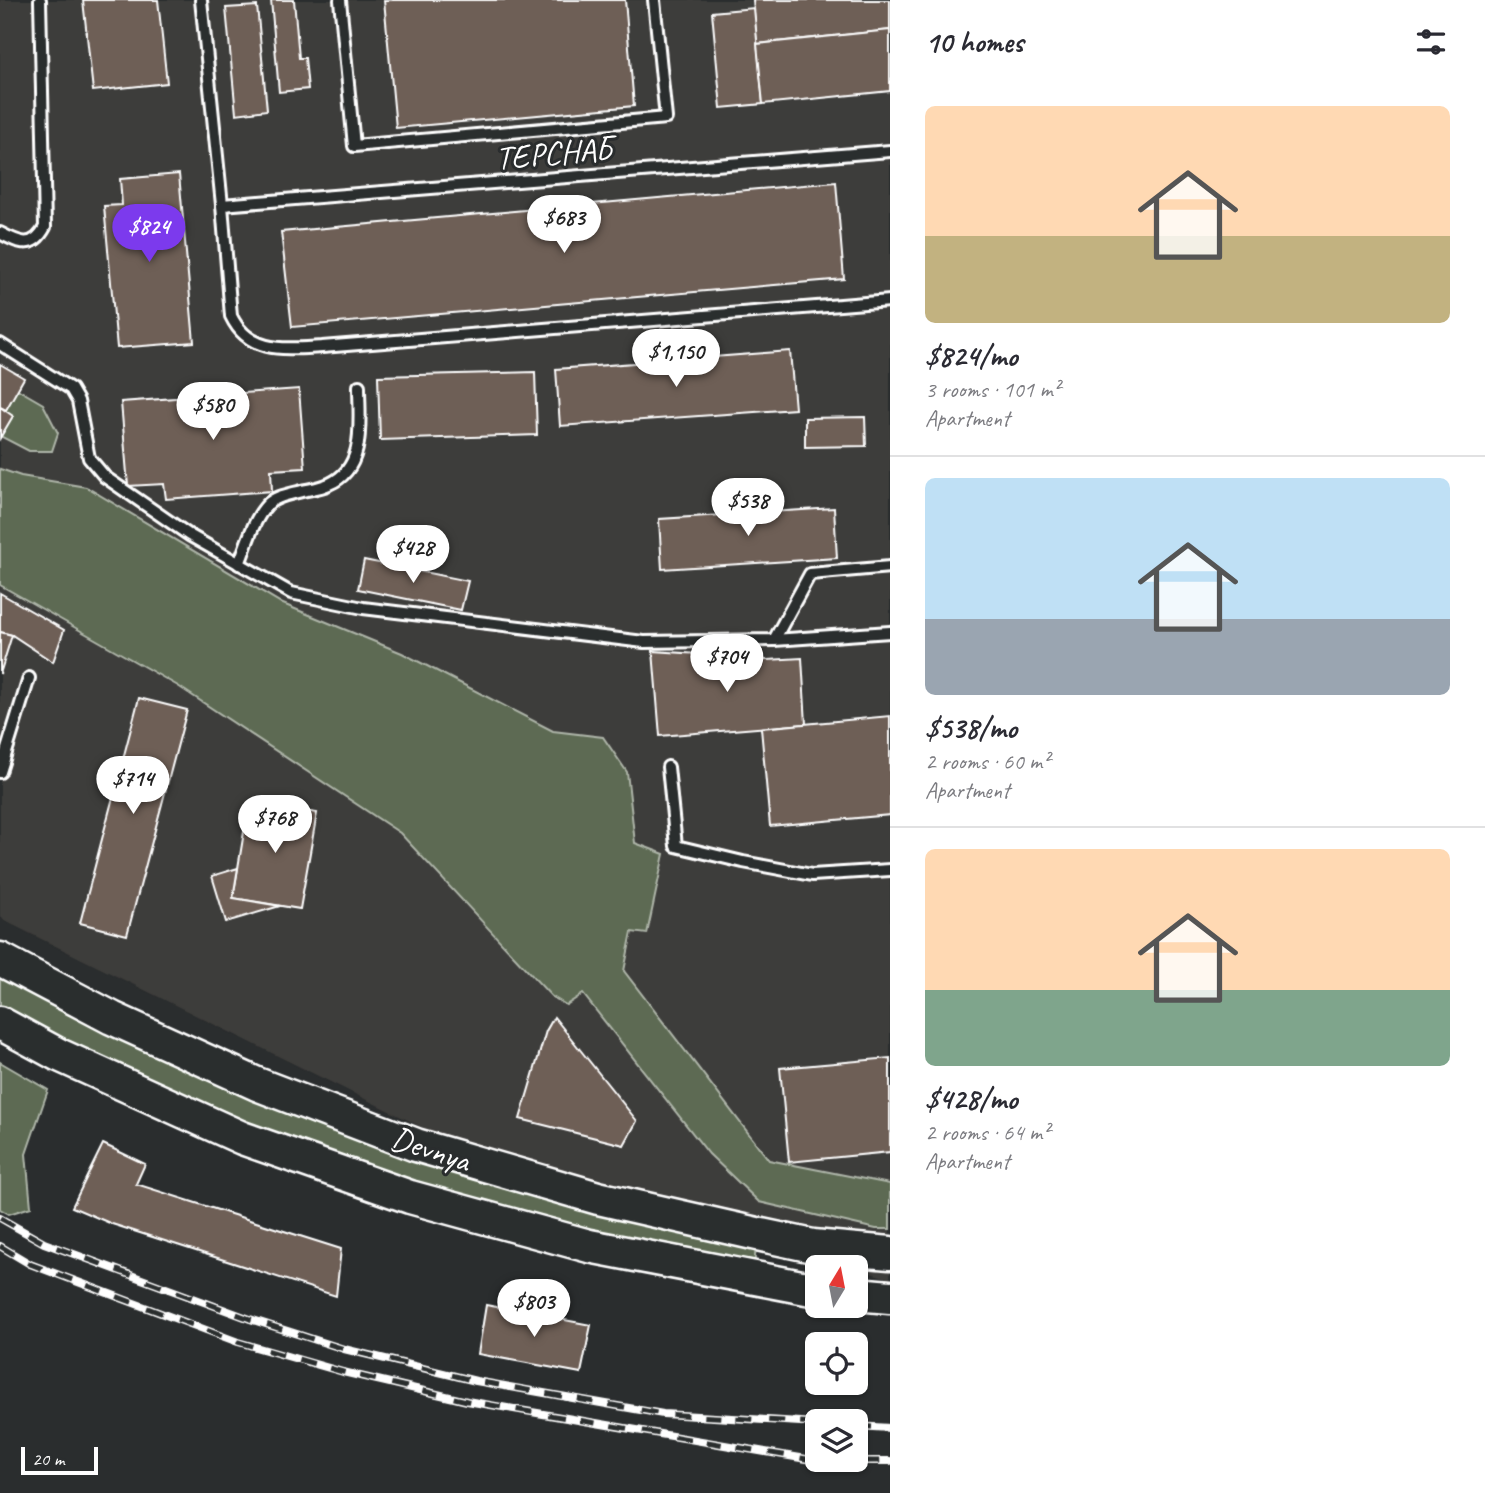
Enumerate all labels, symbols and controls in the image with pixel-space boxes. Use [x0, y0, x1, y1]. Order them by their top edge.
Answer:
text: 10 homes [925, 23, 1023, 61]
icon: filters [1412, 23, 1450, 61]
street label: ТЕРСНАБ [494, 126, 620, 179]
icon: home [1125, 152, 1251, 278]
pin: $683 [523, 196, 605, 255]
text: $683 [543, 203, 585, 232]
pin: $824 [108, 204, 190, 264]
text: $824 [128, 212, 170, 241]
pin: $1,150 [619, 330, 733, 389]
text: $1,150 [648, 337, 704, 366]
text: $824/mo [925, 337, 1017, 375]
text: 3 rooms · 101 m² [925, 375, 1060, 404]
pin: $580 [172, 382, 254, 442]
text: $580 [192, 390, 234, 419]
text: Apartment [925, 404, 1010, 433]
pin: $538 [707, 478, 789, 538]
text: $538 [727, 486, 769, 515]
icon: home [1125, 524, 1251, 650]
pin: $428 [372, 526, 454, 585]
text: $428 [392, 533, 434, 562]
pin: $704 [686, 634, 768, 694]
text: $704 [706, 642, 748, 671]
text: $538/mo [925, 709, 1017, 747]
text: 2 rooms · 60 m² [925, 747, 1049, 776]
pin: $714 [92, 756, 174, 816]
text: $714 [112, 764, 154, 793]
text: Apartment [925, 776, 1010, 805]
pin: $768 [234, 796, 316, 855]
text: $768 [254, 803, 296, 832]
icon: home [1125, 895, 1251, 1021]
text: $428/mo [925, 1080, 1017, 1118]
street label: Devnya [386, 1117, 477, 1182]
text: 2 rooms · 64 m² [925, 1118, 1049, 1147]
text: Apartment [925, 1147, 1010, 1176]
north arrow [805, 1255, 868, 1318]
map controls [805, 1255, 868, 1472]
pin: $803 [493, 1280, 575, 1339]
text: $803 [513, 1287, 555, 1316]
button: locate [805, 1332, 868, 1395]
button: layers [805, 1409, 868, 1472]
scale bar [21, 1444, 98, 1476]
text: 20 m [32, 1447, 64, 1471]

